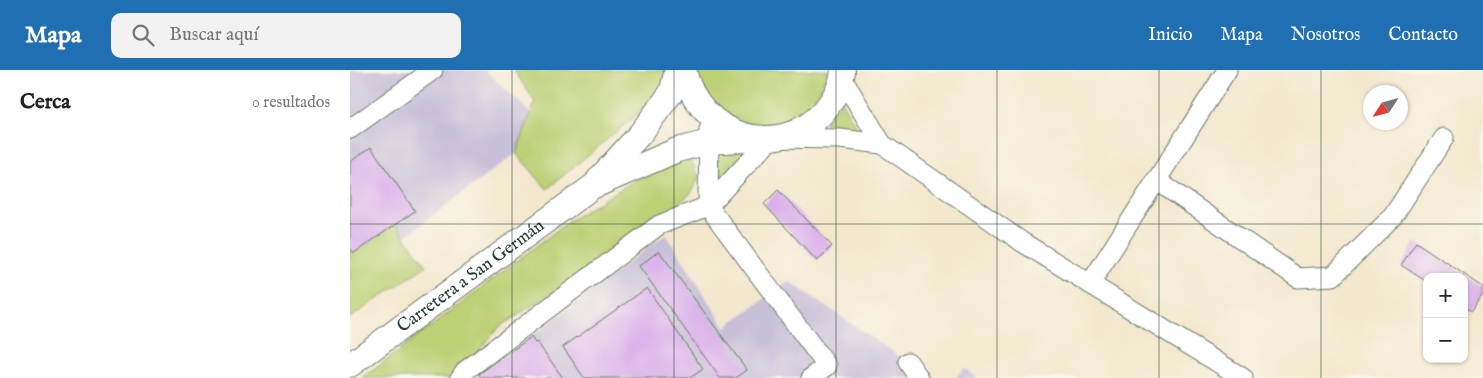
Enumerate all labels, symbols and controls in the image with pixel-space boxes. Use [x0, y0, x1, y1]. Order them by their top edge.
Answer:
search box [111, 13, 461, 58]
text: Mapa [25, 20, 81, 51]
icon: search [129, 21, 157, 49]
text: Buscar aquí [169, 23, 258, 47]
text: Inicio [1148, 24, 1193, 47]
text: Mapa [1221, 24, 1263, 47]
text: Nosotros [1291, 24, 1360, 47]
text: Contacto [1388, 24, 1458, 47]
north arrow [1363, 85, 1408, 130]
text: Cerca [20, 89, 70, 116]
text: 0 resultados [252, 93, 330, 113]
street label: Carretera a San Germán [392, 214, 550, 338]
map controls [1423, 273, 1468, 363]
button: + [1423, 273, 1468, 318]
button: − [1423, 318, 1468, 363]

